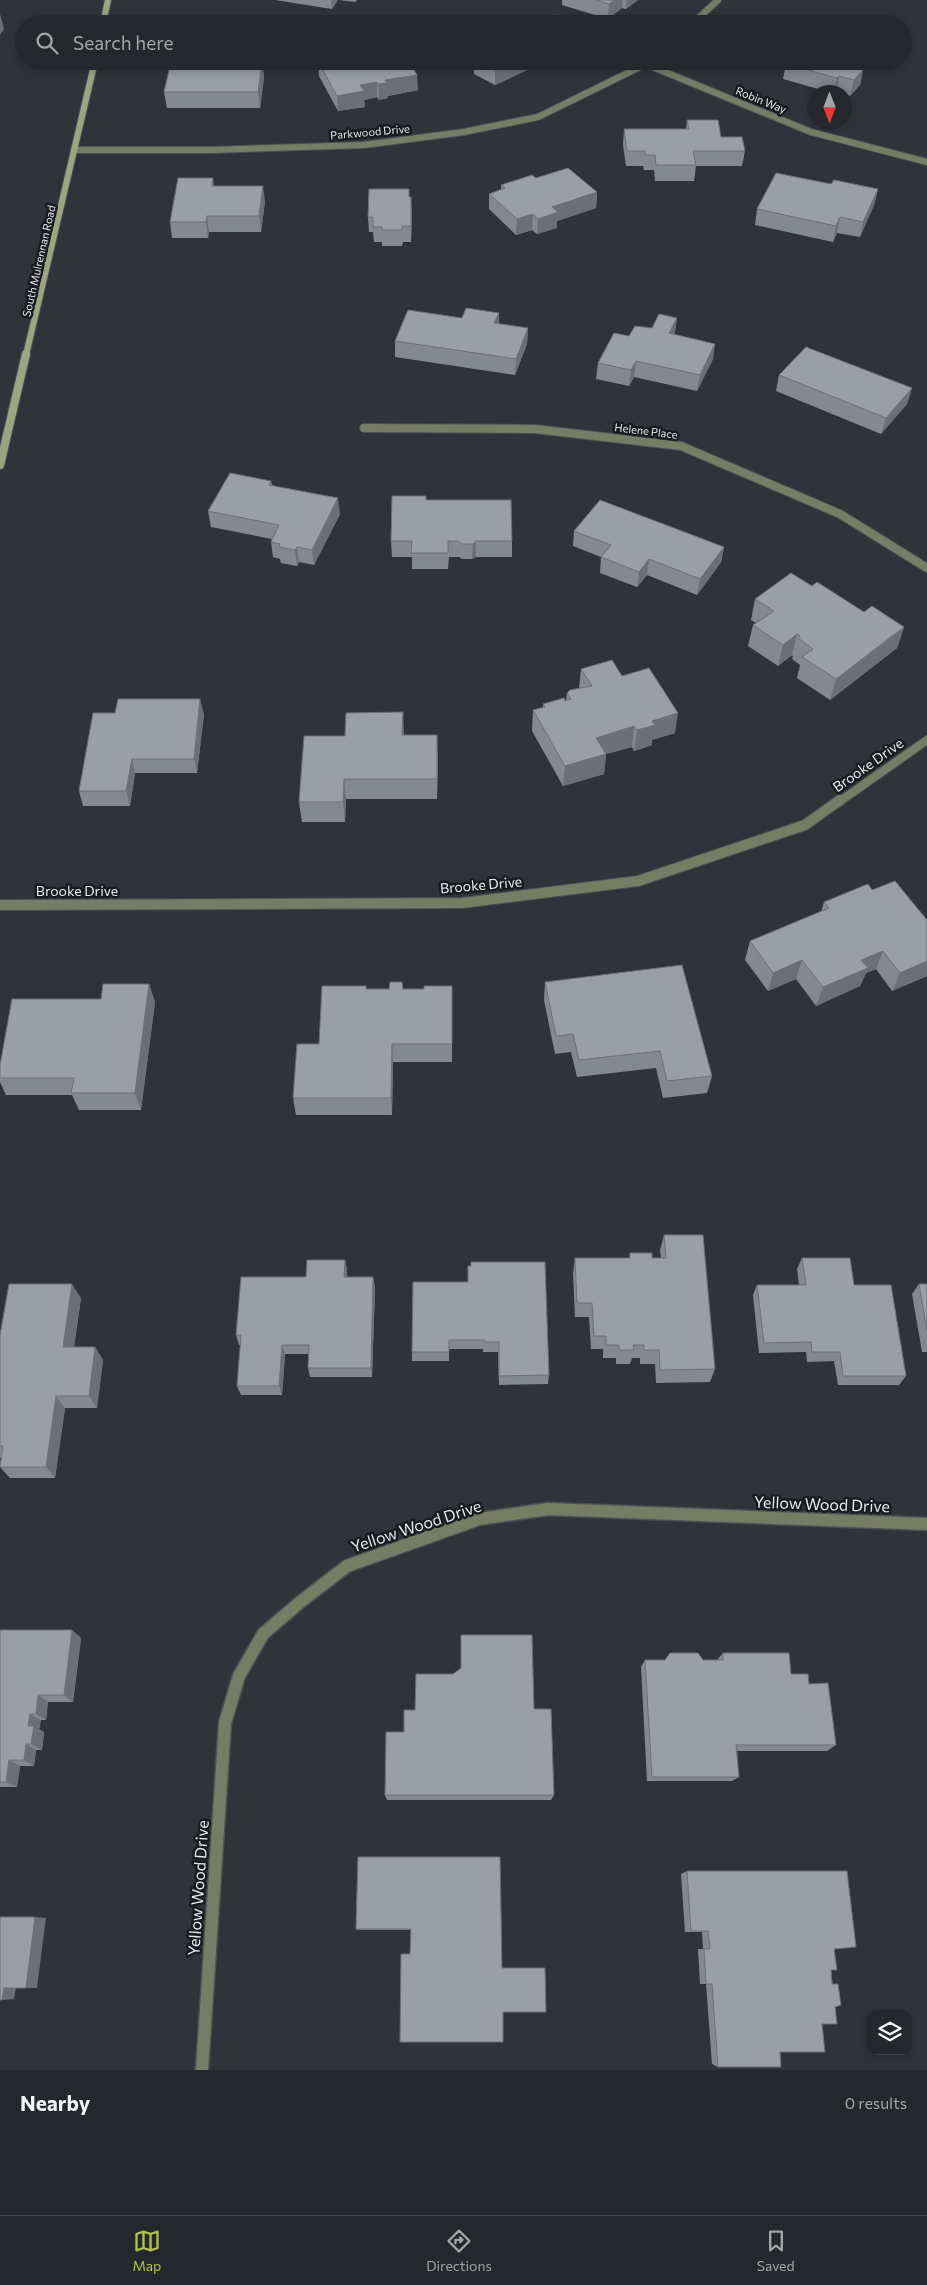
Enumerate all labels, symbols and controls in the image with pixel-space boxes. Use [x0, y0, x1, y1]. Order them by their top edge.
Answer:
search box [15, 15, 912, 70]
icon: search [33, 29, 61, 57]
text: Search here [73, 31, 173, 54]
street label: Robin Way [734, 84, 789, 116]
north arrow [807, 85, 852, 130]
street label: Parkwood Drive [330, 122, 410, 141]
street label: South Mulrennan Road [19, 204, 58, 318]
street label: Helene Place [614, 420, 679, 441]
street label: Brooke Drive [829, 734, 906, 795]
street label: Brooke Drive [439, 872, 523, 897]
street label: Brooke Drive [36, 882, 118, 899]
street label: Yellow Wood Drive [754, 1492, 890, 1515]
street label: Yellow Wood Drive [348, 1495, 483, 1556]
street label: Yellow Wood Drive [183, 1819, 212, 1956]
map controls [867, 2010, 912, 2055]
button: layers [867, 2010, 912, 2055]
text: Nearby [20, 2090, 90, 2115]
text: 0 results [845, 2093, 907, 2112]
tab: Map [132, 2227, 161, 2274]
tab: Directions [426, 2227, 492, 2274]
tab: Saved [757, 2227, 795, 2274]

